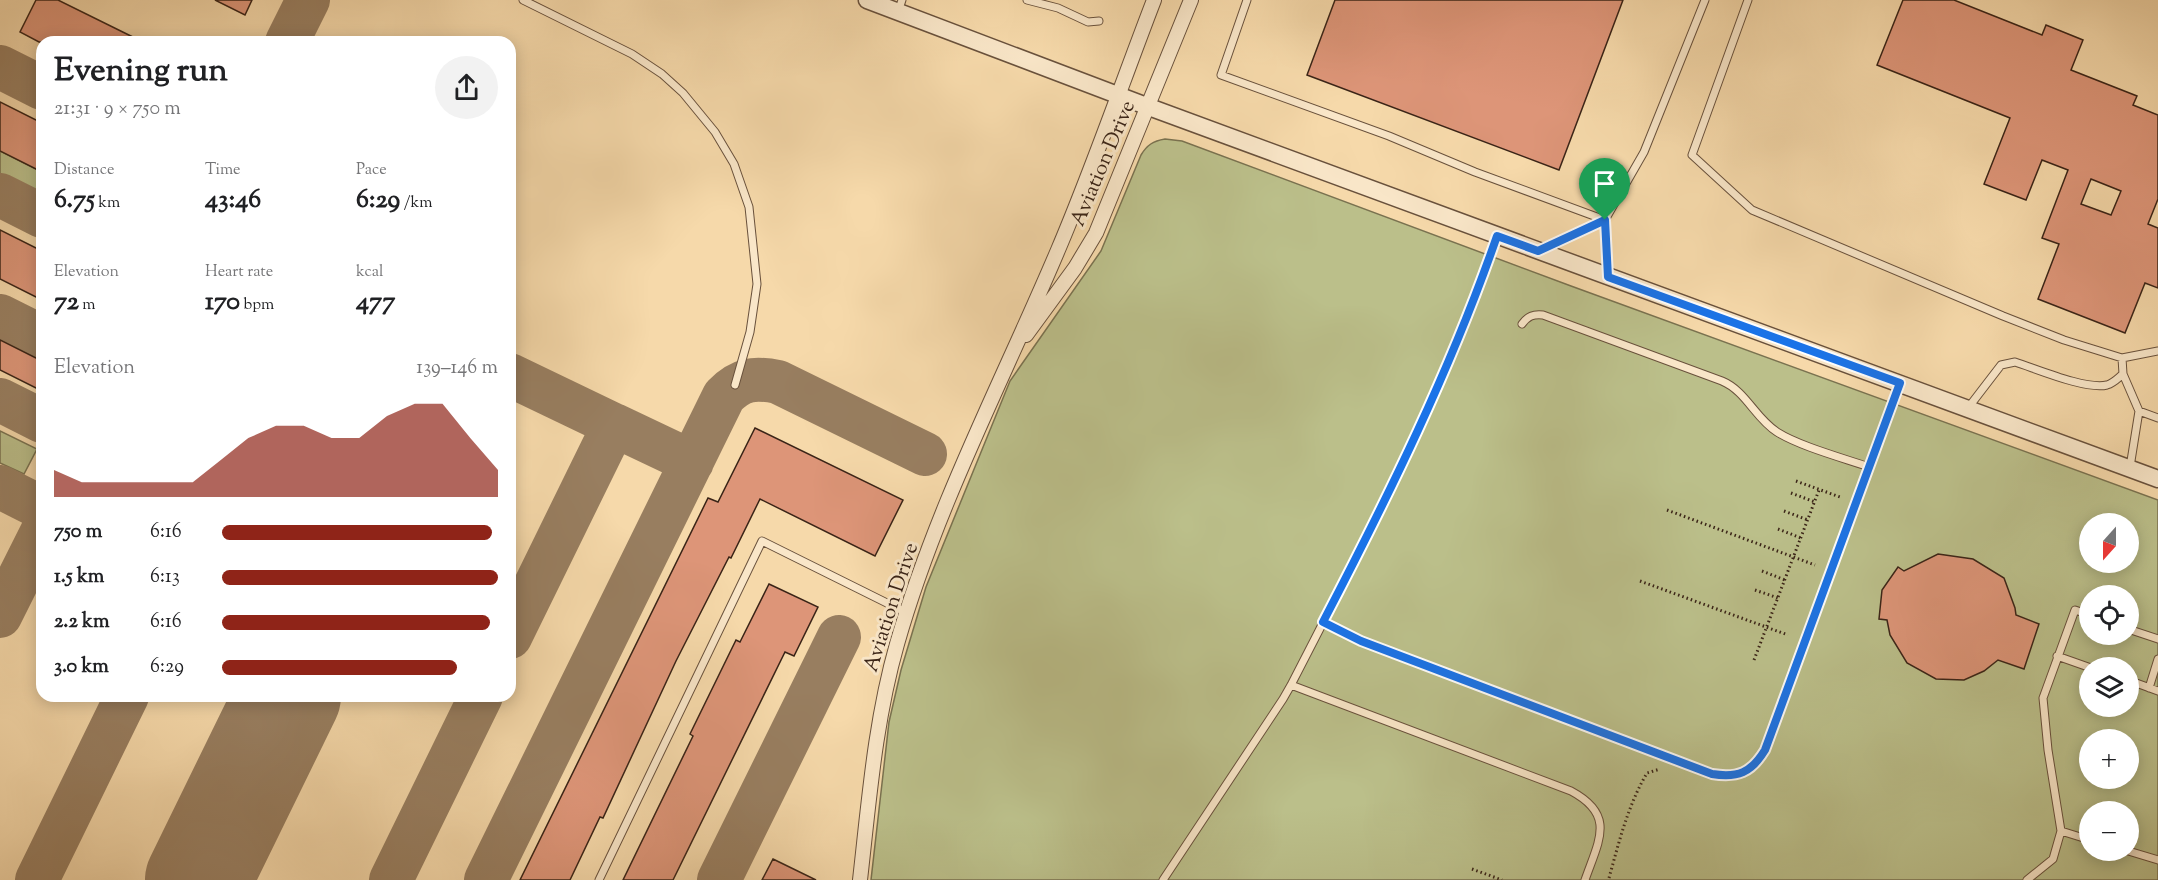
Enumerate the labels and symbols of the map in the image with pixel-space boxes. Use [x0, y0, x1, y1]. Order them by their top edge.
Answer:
street label: Aviation Drive [1064, 96, 1144, 231]
pin [1579, 158, 1630, 220]
north arrow [2079, 513, 2139, 573]
street label: Aviation Drive [857, 539, 927, 676]

